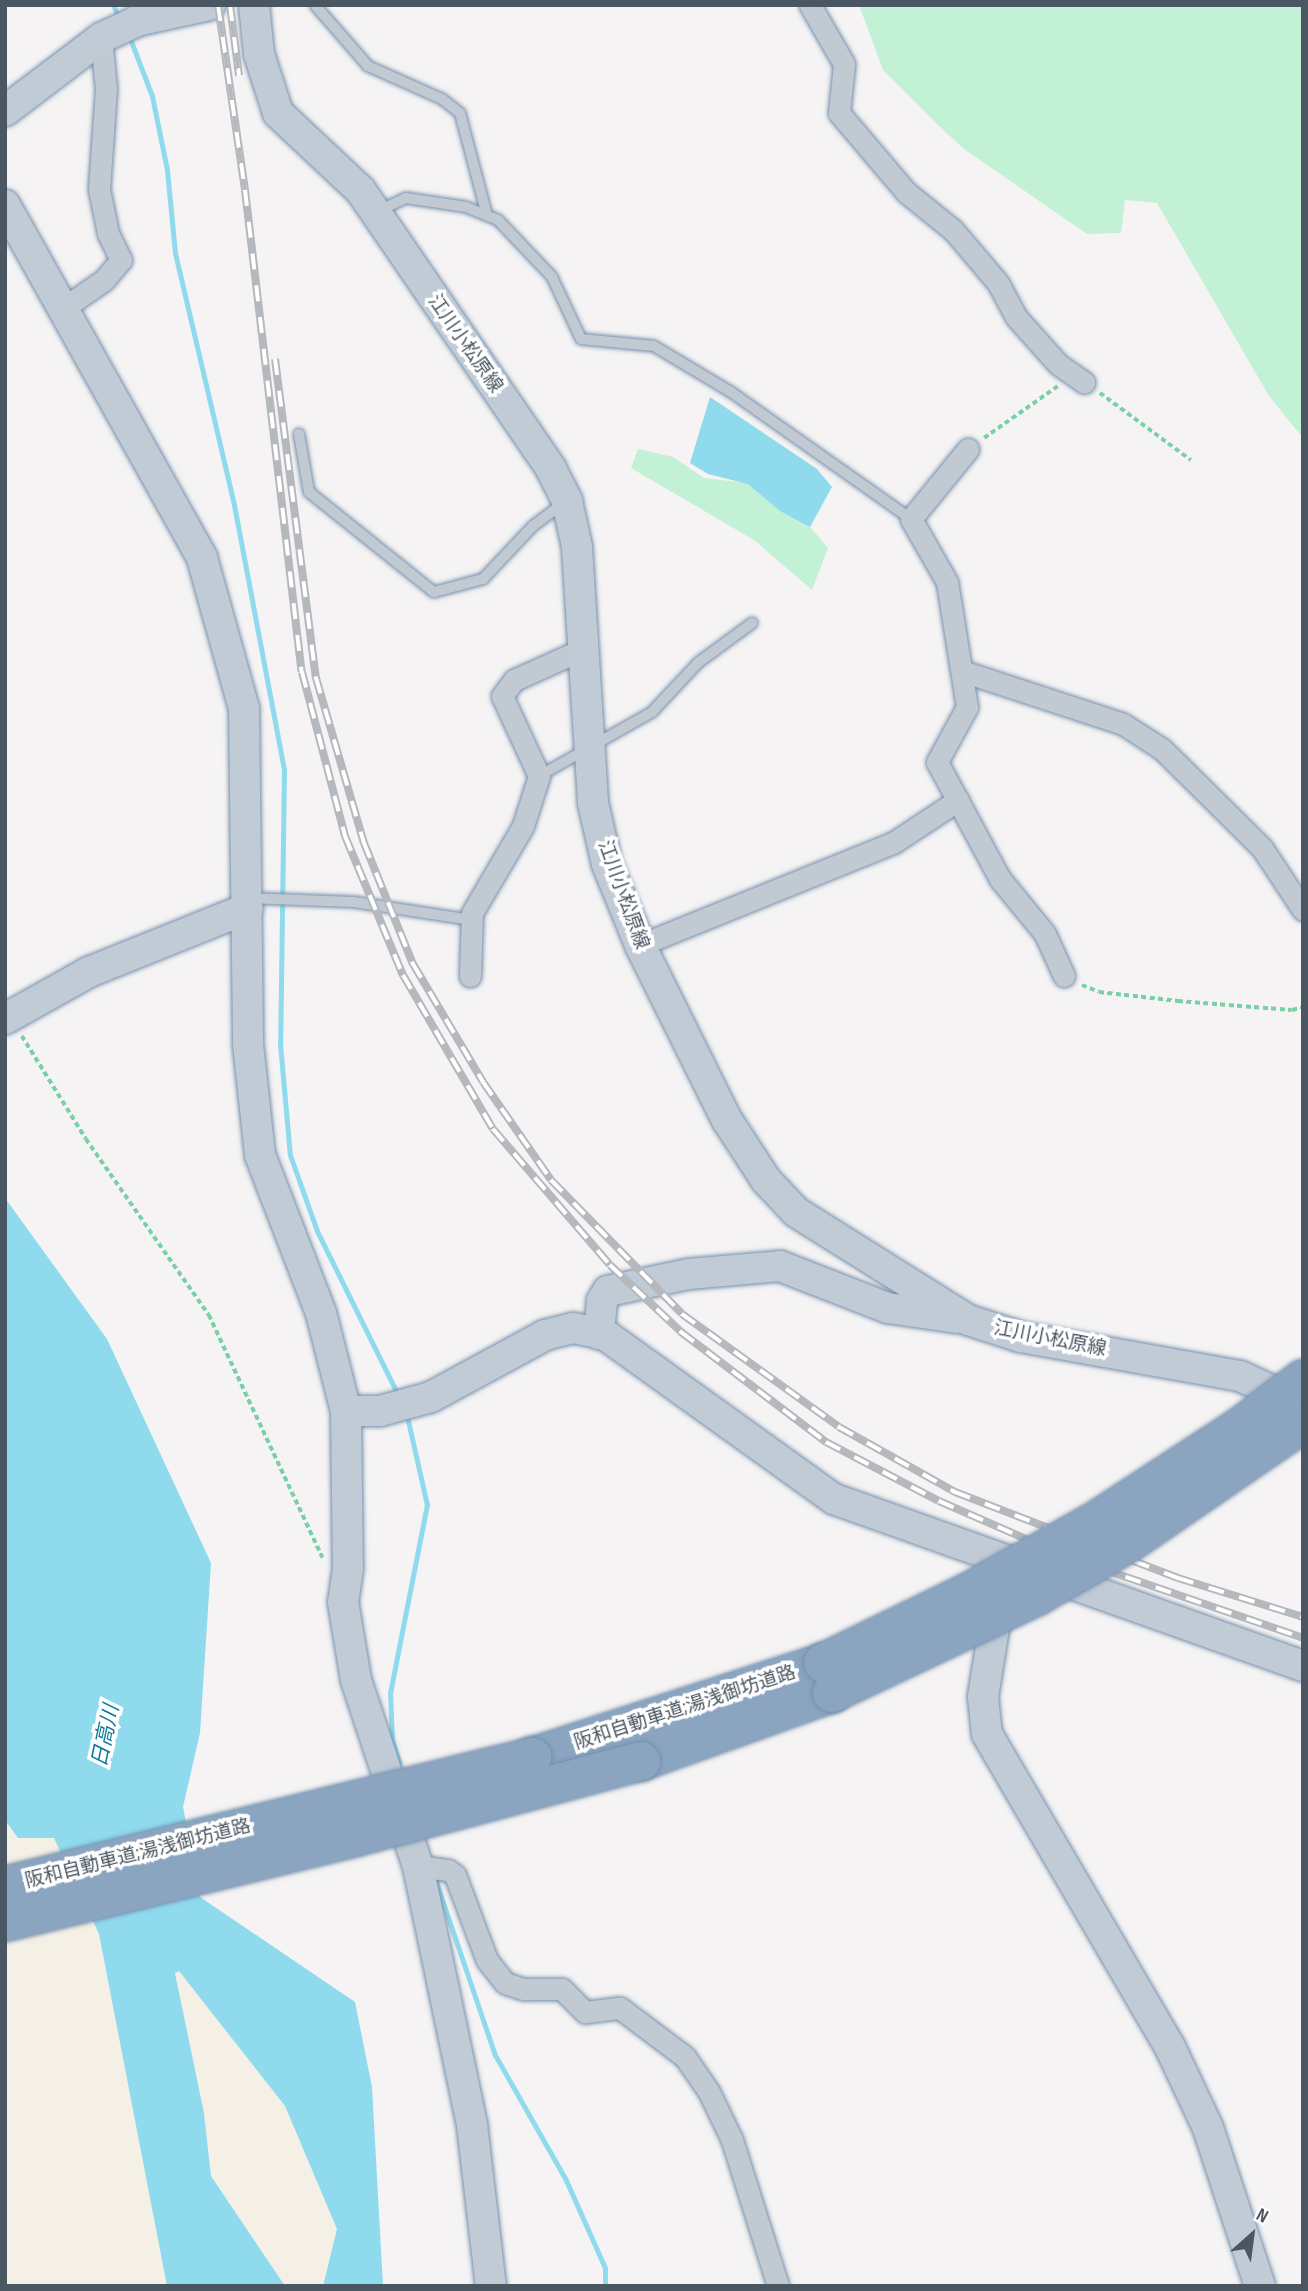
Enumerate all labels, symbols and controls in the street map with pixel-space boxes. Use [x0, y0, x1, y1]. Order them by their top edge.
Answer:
street label: 江川小松原線 [423, 291, 507, 397]
street label: 江川小松原線 [593, 838, 653, 952]
street label: 江川小松原線 [992, 1317, 1108, 1361]
street label: 阪和自動車道;湯浅御坊道路 [571, 1661, 799, 1755]
water label: 日高川 [87, 1703, 125, 1769]
street label: 阪和自動車道;湯浅御坊道路 [23, 1815, 253, 1893]
north arrow [1217, 2200, 1287, 2270]
text: N [1252, 2203, 1272, 2229]

